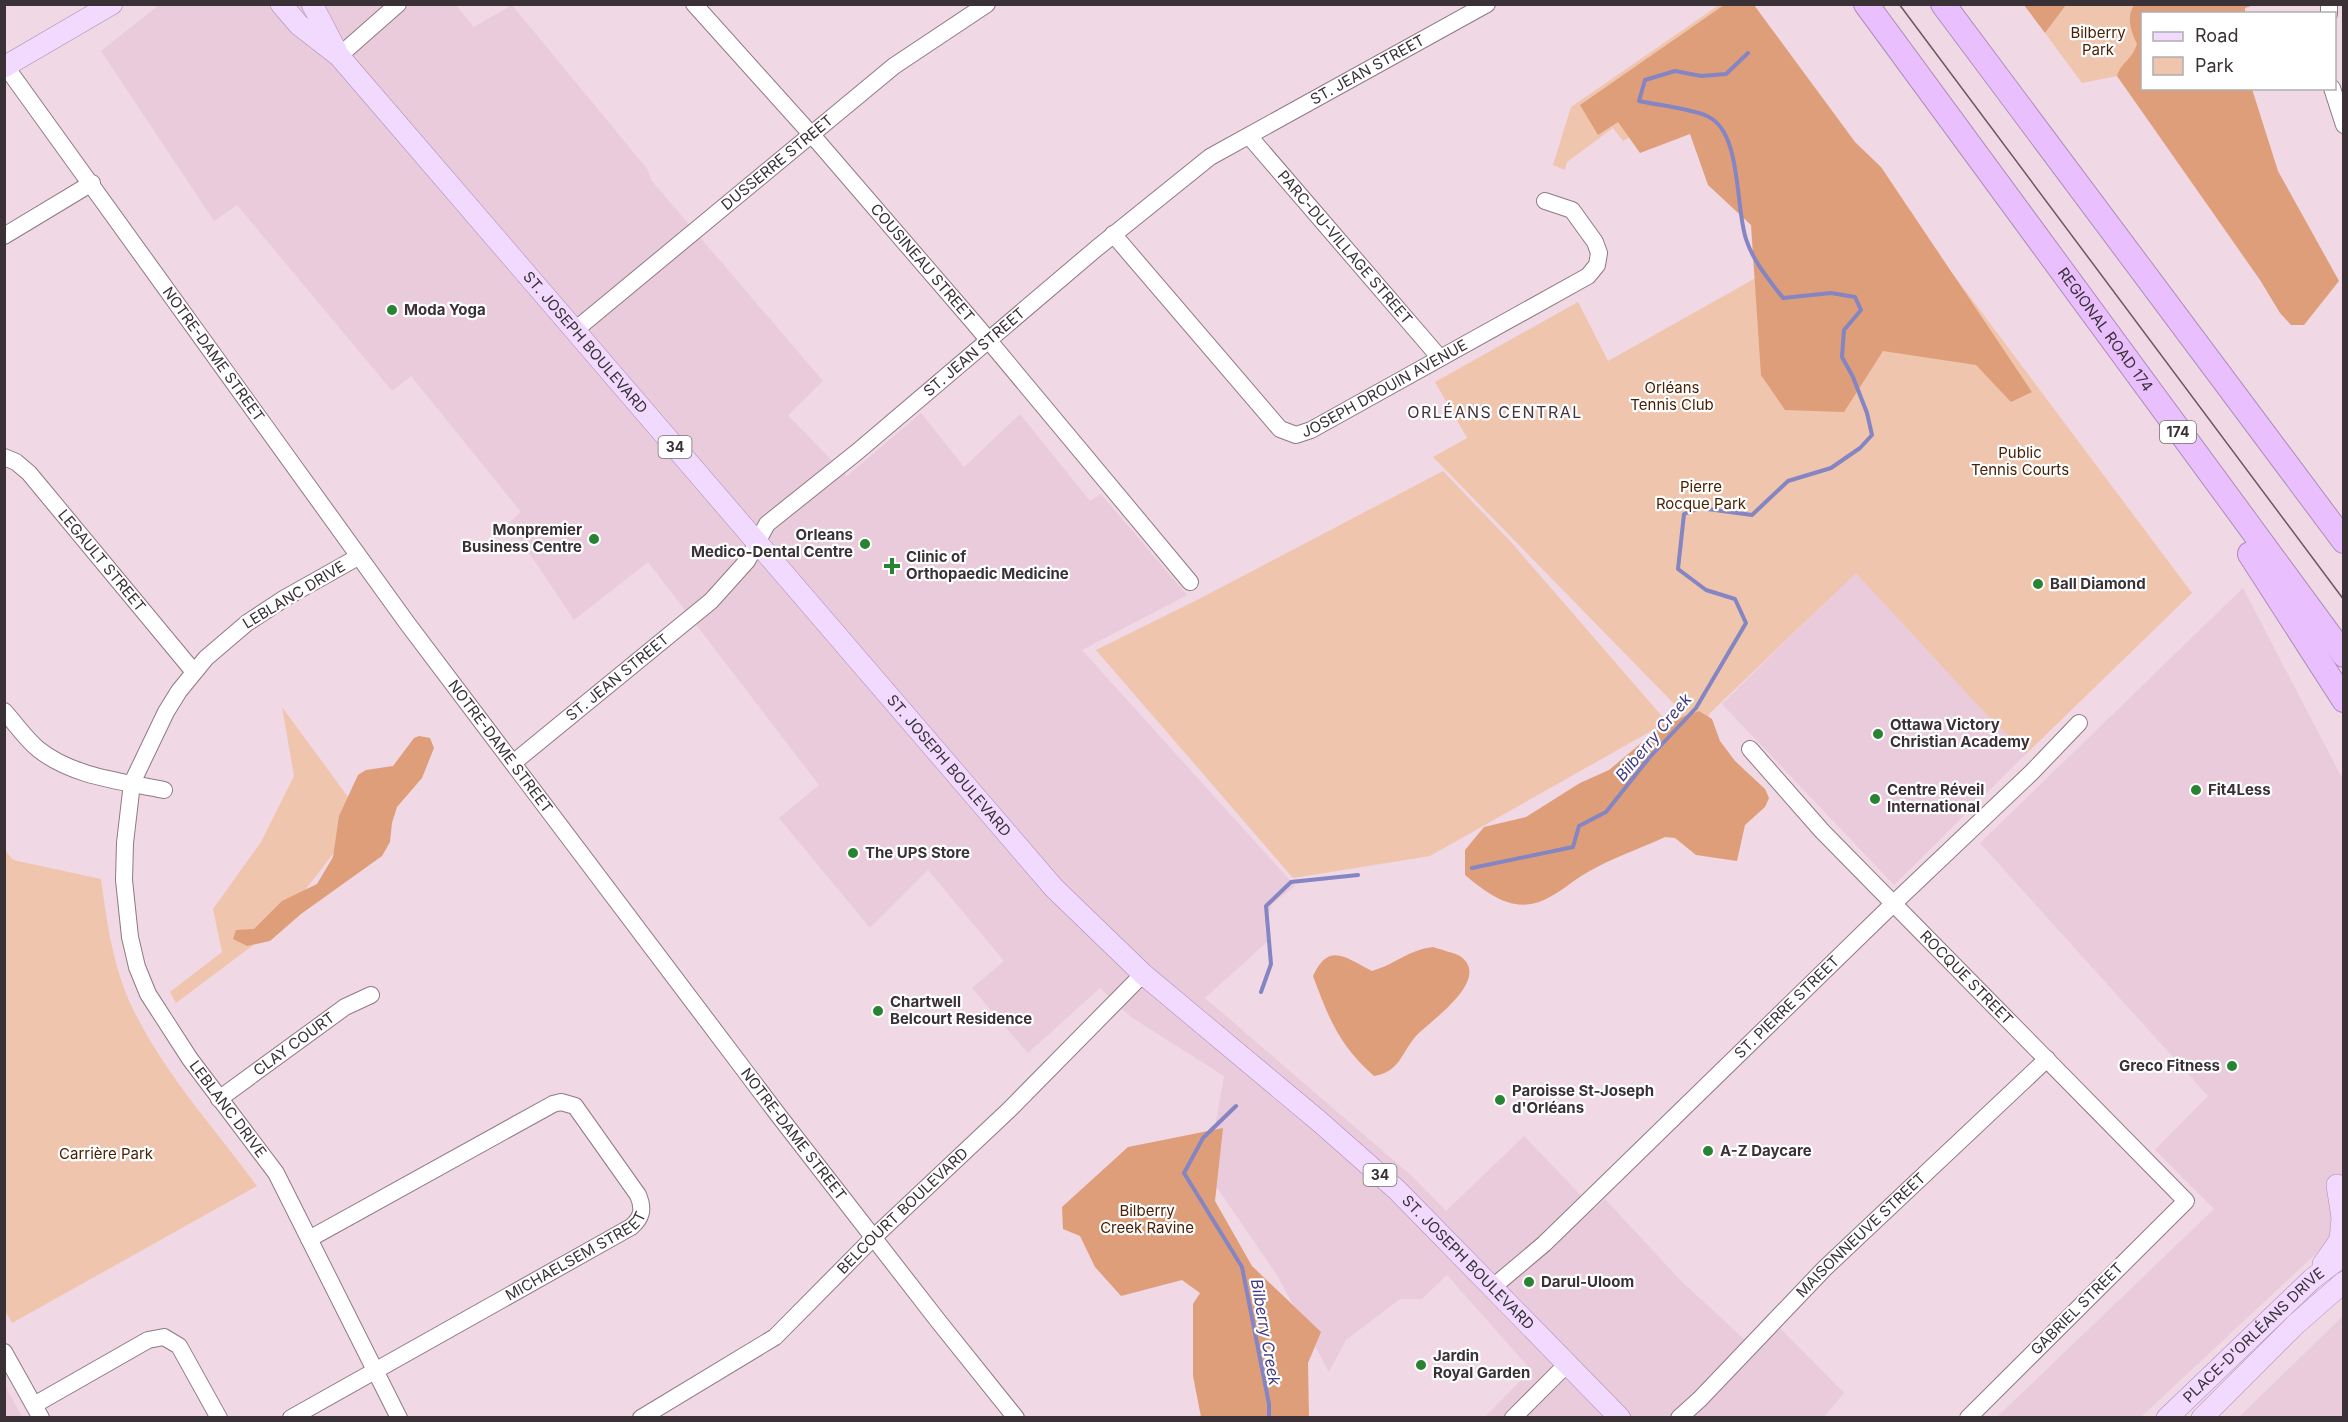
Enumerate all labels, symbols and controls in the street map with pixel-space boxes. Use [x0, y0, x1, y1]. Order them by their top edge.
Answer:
legend [2141, 12, 2336, 90]
park label: Bilberry Park [2070, 23, 2126, 59]
text: Road [2195, 25, 2238, 46]
street label: ST. JEAN STREET [1307, 30, 1428, 109]
text: Park [2195, 55, 2234, 76]
street label: DUSSERRE STREET [717, 110, 837, 214]
street label: PARC-DU-VILLAGE STREET [1274, 166, 1417, 328]
street label: COUSINEAU STREET [866, 199, 979, 325]
street label: REGIONAL ROAD 174 [2054, 264, 2157, 395]
street label: ST. JOSEPH BOULEVARD [519, 267, 652, 417]
street label: NOTRE-DAME STREET [159, 283, 269, 425]
place label: Moda Yoga [404, 300, 486, 319]
marker: Moda Yoga [385, 303, 399, 317]
street label: ST. JEAN STREET [919, 303, 1029, 400]
street label: JOSEPH DROUIN AVENUE [1299, 335, 1471, 441]
park label: Orléans Tennis Club [1630, 378, 1714, 414]
district label: ORLÉANS CENTRAL [1407, 402, 1583, 422]
road number: 174 [2160, 421, 2196, 443]
road number: 34 [658, 436, 692, 458]
park label: Public Tennis Courts [1971, 443, 2069, 479]
park label: Pierre Rocque Park [1656, 477, 1747, 513]
street label: LEGAULT STREET [54, 505, 150, 615]
place label: Monpremier Business Centre [462, 520, 582, 556]
place label: Orleans Medico-Dental Centre [691, 525, 853, 561]
marker: Monpremier Business Centre [587, 532, 601, 546]
marker: Orleans Medico-Dental Centre [858, 537, 872, 551]
place label: Clinic of Orthopaedic Medicine [906, 547, 1069, 583]
street label: LEBLANC DRIVE [239, 556, 349, 633]
marker: Clinic of Orthopaedic Medicine [883, 557, 901, 575]
place label: Ball Diamond [2050, 574, 2146, 593]
marker: Ball Diamond [2031, 577, 2045, 591]
street label: ST. JEAN STREET [562, 629, 673, 725]
street label: NOTRE-DAME STREET [444, 676, 557, 817]
water label: Bilberry Creek [1611, 689, 1695, 785]
street label: ST. JOSEPH BOULEVARD [883, 690, 1016, 840]
place label: Ottawa Victory Christian Academy [1890, 715, 2030, 751]
marker: Ottawa Victory Christian Academy [1871, 727, 1885, 741]
place label: Centre Réveil International [1887, 780, 1984, 816]
place label: Fit4Less [2208, 780, 2271, 799]
marker: Fit4Less [2189, 783, 2203, 797]
marker: Centre Réveil International [1868, 792, 1882, 806]
place label: The UPS Store [865, 843, 970, 862]
marker: The UPS Store [846, 846, 860, 860]
street label: ROCQUE STREET [1916, 926, 2017, 1029]
street label: ST. PIERRE STREET [1730, 951, 1843, 1062]
place label: Chartwell Belcourt Residence [890, 992, 1032, 1028]
marker: Chartwell Belcourt Residence [871, 1004, 885, 1018]
street label: CLAY COURT [249, 1008, 338, 1080]
place label: Greco Fitness [2119, 1056, 2220, 1075]
street label: LEBLANC DRIVE [185, 1057, 271, 1161]
marker: Greco Fitness [2225, 1059, 2239, 1073]
street label: NOTRE-DAME STREET [737, 1064, 851, 1204]
place label: Paroisse St-Joseph d'Orléans [1512, 1081, 1654, 1117]
marker: Paroisse St-Joseph d'Orléans [1493, 1093, 1507, 1107]
place label: A-Z Daycare [1720, 1141, 1812, 1160]
street label: BELCOURT BOULEVARD [833, 1143, 972, 1278]
park label: Carrière Park [59, 1144, 154, 1163]
marker: A-Z Daycare [1701, 1144, 1715, 1158]
road number: 34 [1364, 1164, 1396, 1186]
street label: MAISONNEUVE STREET [1792, 1168, 1929, 1301]
street label: ST. JOSEPH BOULEVARD [1398, 1191, 1538, 1334]
park label: Bilberry Creek Ravine [1100, 1201, 1194, 1237]
street label: MICHAELSEM STREET [502, 1208, 650, 1305]
street label: GABRIEL STREET [2026, 1258, 2127, 1359]
street label: PLACE-D'ORLÉANS DRIVE [2179, 1263, 2328, 1407]
place label: Darul-Uloom [1541, 1272, 1634, 1291]
marker: Darul-Uloom [1522, 1275, 1536, 1289]
water label: Bilberry Creek [1247, 1277, 1285, 1387]
place label: Jardin Royal Garden [1433, 1346, 1530, 1382]
marker: Jardin Royal Garden [1414, 1358, 1428, 1372]

